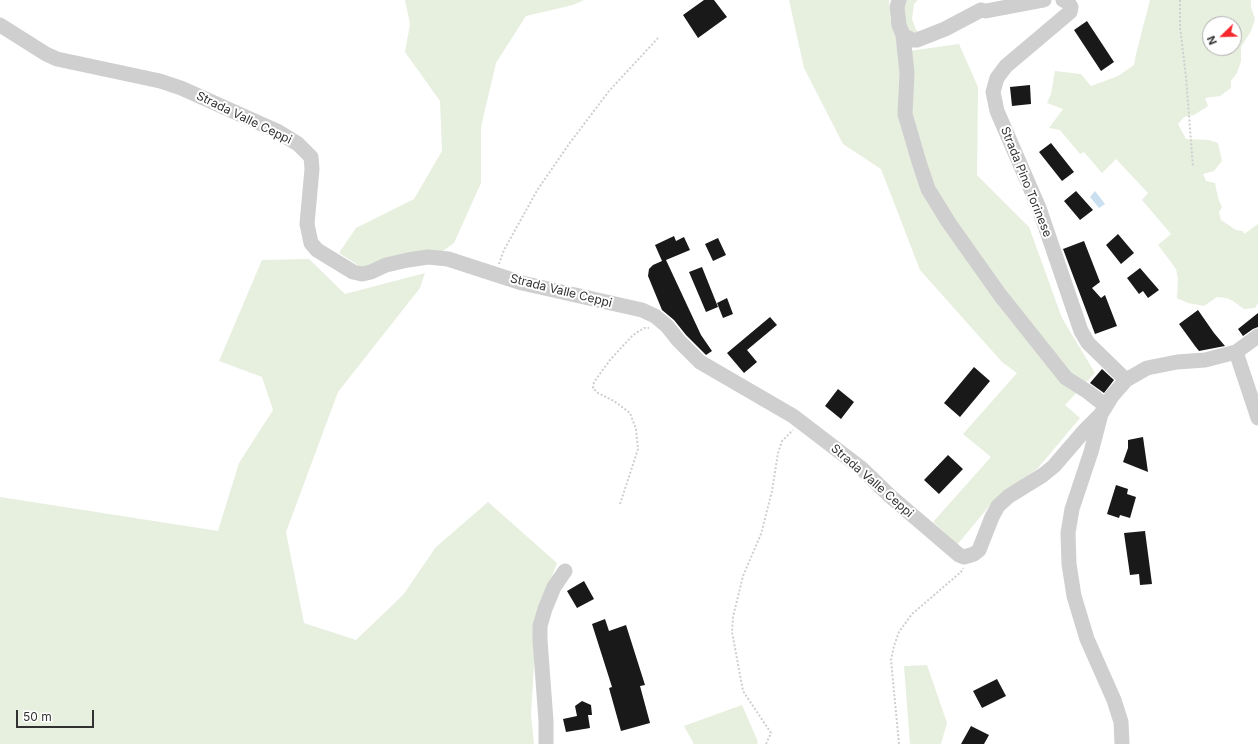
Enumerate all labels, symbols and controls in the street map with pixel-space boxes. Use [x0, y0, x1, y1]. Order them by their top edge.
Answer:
north arrow [1202, 16, 1242, 56]
text: N [1204, 34, 1220, 47]
street label: Strada Valle Ceppi [194, 89, 294, 147]
street label: Strada Pino Torinese [997, 125, 1055, 239]
street label: Strada Valle Ceppi [509, 271, 613, 311]
street label: Strada Valle Ceppi [828, 441, 916, 521]
scale bar [18, 702, 96, 728]
text: 50 m [23, 709, 52, 724]

